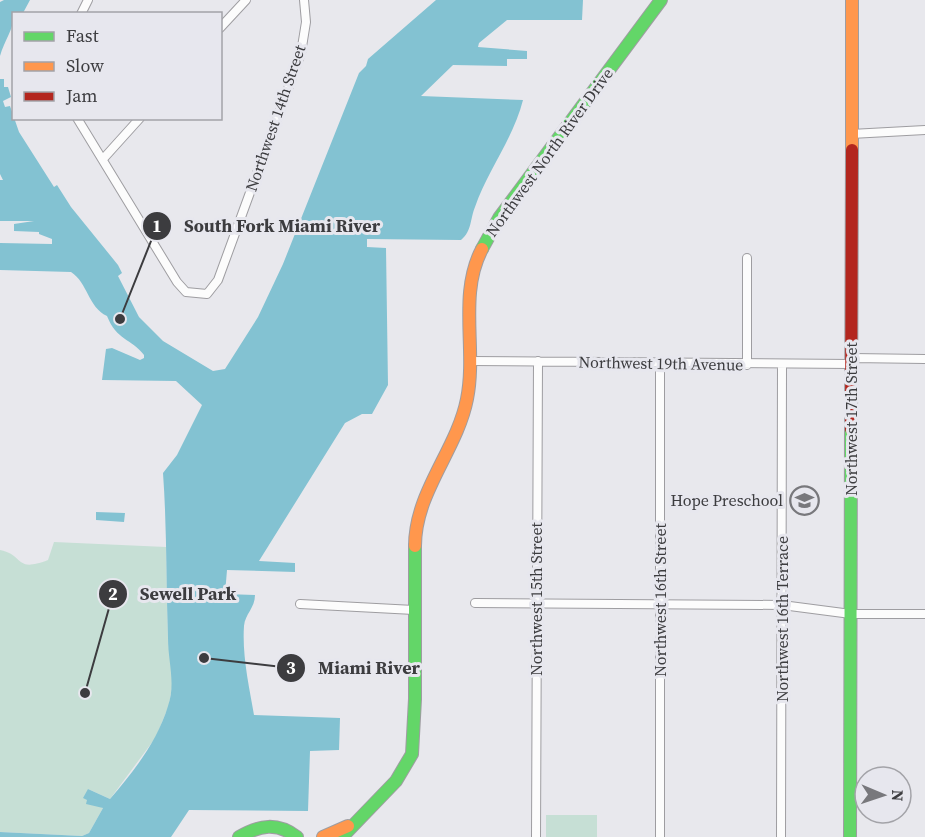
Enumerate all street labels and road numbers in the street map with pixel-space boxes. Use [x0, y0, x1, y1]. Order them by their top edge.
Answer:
street label: Northwest 14th Street [240, 41, 311, 194]
street label: Northwest North River Drive [480, 63, 618, 241]
street label: Northwest 17th Street [840, 341, 862, 496]
street label: Northwest 19th Avenue [578, 351, 744, 375]
street label: Northwest 15th Street [525, 521, 547, 676]
street label: Northwest 16th Street [649, 522, 671, 677]
street label: Northwest 16th Terrace [771, 536, 793, 702]

